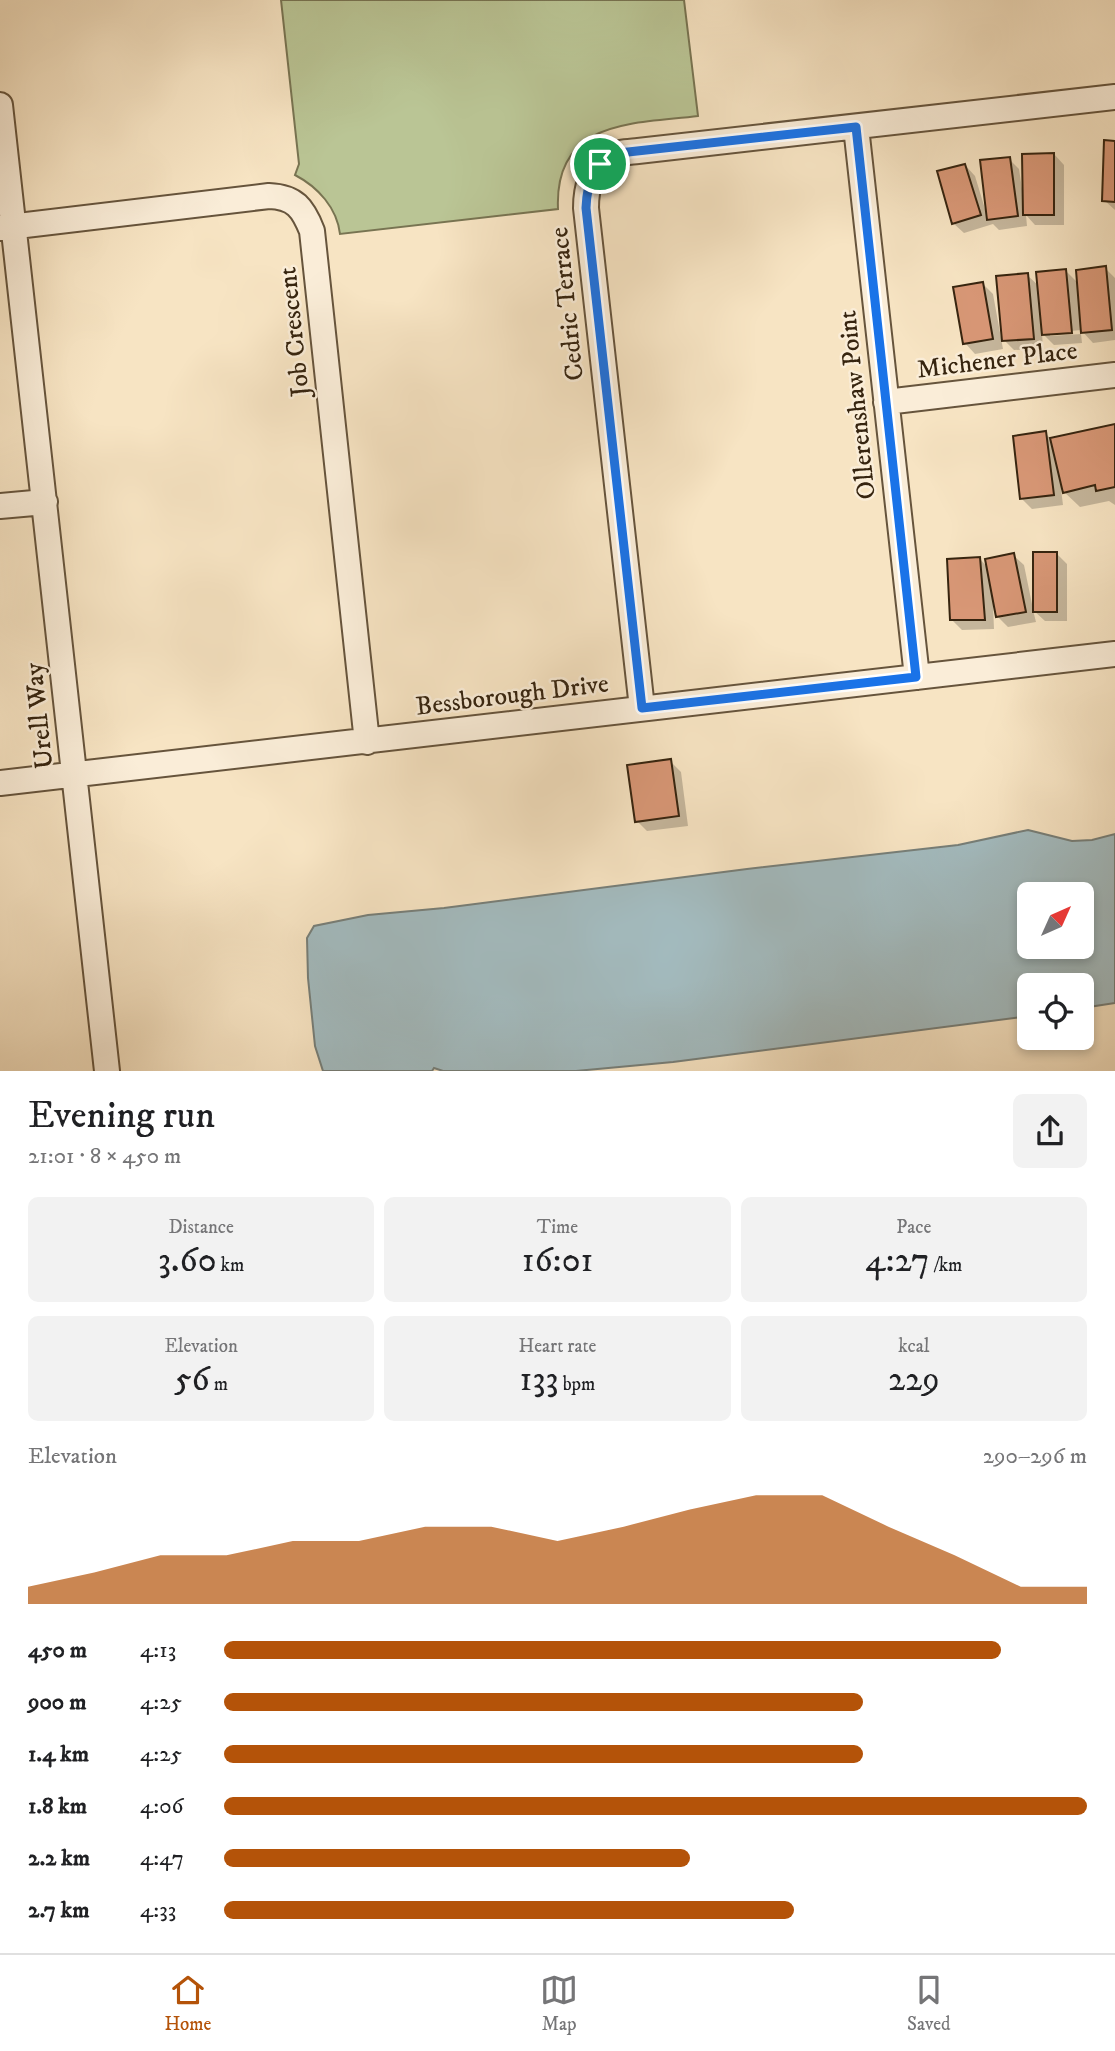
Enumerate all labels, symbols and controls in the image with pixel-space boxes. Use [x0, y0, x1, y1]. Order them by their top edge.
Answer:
pin [570, 134, 630, 194]
icon: arrive [581, 145, 619, 183]
street label: Cedric Terrace [543, 225, 592, 382]
street label: Job Crescent [271, 265, 318, 400]
street label: Ollerenshaw Point [831, 309, 884, 501]
street label: Michener Place [915, 334, 1079, 387]
street label: Urell Way [17, 660, 61, 771]
street label: Bessborough Drive [414, 667, 610, 724]
north arrow [1017, 882, 1094, 959]
map controls [1017, 882, 1094, 1050]
button: locate [1017, 973, 1094, 1050]
text: Evening run [28, 1092, 215, 1140]
button: share [1013, 1094, 1087, 1168]
text: 21:01 · 8 × 450 m [28, 1142, 181, 1171]
text: Distance [168, 1216, 234, 1239]
text: Time [537, 1216, 578, 1239]
text: Pace [896, 1216, 931, 1239]
text: 3.60 [158, 1239, 216, 1283]
text: 16:01 [522, 1239, 593, 1283]
text: 4:27 [865, 1239, 929, 1283]
text: km [216, 1254, 244, 1277]
text: /km [929, 1254, 962, 1277]
text: Elevation [164, 1335, 238, 1358]
text: Heart rate [519, 1335, 596, 1358]
text: kcal [898, 1335, 929, 1358]
text: 56 [174, 1358, 210, 1402]
text: 133 [520, 1358, 559, 1402]
text: 229 [888, 1358, 940, 1402]
text: m [210, 1373, 228, 1396]
text: bpm [559, 1373, 595, 1396]
text: Elevation [28, 1442, 117, 1471]
text: 290–296 m [983, 1442, 1087, 1471]
text: 450 m [28, 1636, 87, 1665]
text: 4:13 [140, 1636, 176, 1665]
text: 900 m [28, 1688, 86, 1717]
text: 4:25 [140, 1688, 182, 1717]
text: 1.4 km [28, 1740, 89, 1769]
text: 4:25 [140, 1740, 182, 1769]
text: 1.8 km [28, 1792, 87, 1821]
text: 4:06 [140, 1792, 184, 1821]
text: 2.2 km [28, 1844, 90, 1873]
text: 4:47 [140, 1844, 184, 1873]
text: 2.7 km [28, 1896, 89, 1925]
text: 4:33 [140, 1896, 176, 1925]
tab: Home [164, 1971, 211, 2036]
tab: Map [540, 1971, 578, 2036]
tab: Saved [907, 1971, 951, 2036]

